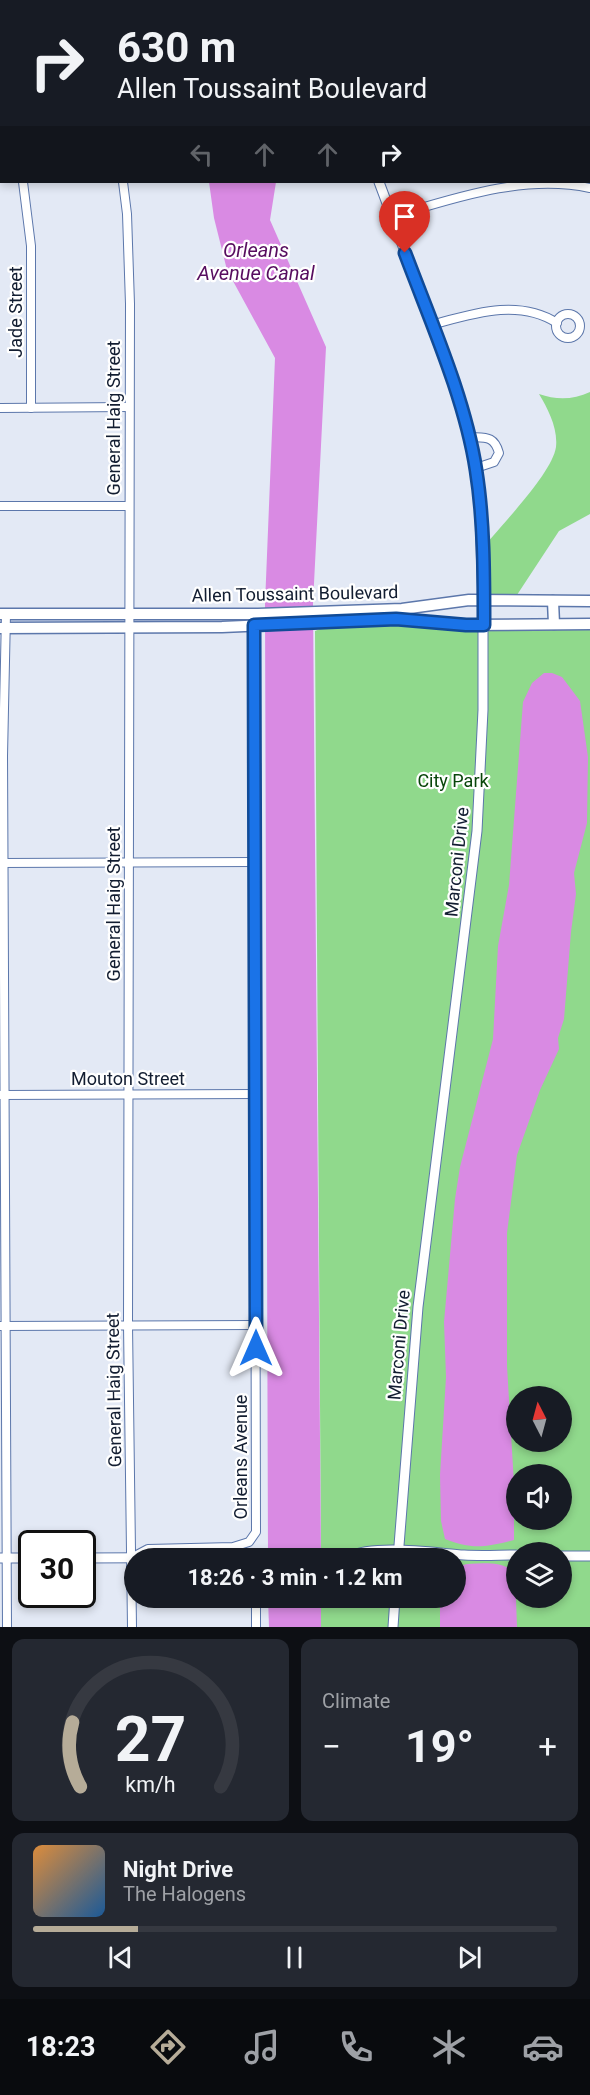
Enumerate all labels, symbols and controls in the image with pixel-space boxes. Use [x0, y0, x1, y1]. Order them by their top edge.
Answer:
text: 630 m [117, 23, 236, 72]
icon: right [18, 24, 96, 102]
text: Allen Toussaint Boulevard [117, 73, 427, 105]
icon: left [185, 138, 218, 171]
icon: ahead [248, 138, 281, 171]
icon: ahead [311, 138, 344, 171]
icon: right [374, 138, 407, 171]
pin [379, 191, 430, 253]
icon: arrive [388, 200, 421, 233]
water label: Orleans Avenue Canal [196, 238, 315, 285]
street label: Jade Street [5, 266, 26, 358]
street label: General Haig Street [103, 341, 124, 495]
street label: Allen Toussaint Boulevard [191, 581, 399, 606]
park label: City Park [417, 770, 489, 791]
street label: Marconi Drive [440, 806, 473, 918]
street label: General Haig Street [103, 827, 124, 981]
street label: Mouton Street [71, 1068, 185, 1089]
street label: Marconi Drive [383, 1289, 414, 1401]
street label: General Haig Street [102, 1312, 125, 1468]
position arrow [224, 1316, 288, 1380]
north arrow [506, 1386, 572, 1452]
map controls [506, 1386, 572, 1608]
street label: Orleans Avenue [230, 1395, 251, 1519]
button: sound [506, 1464, 572, 1530]
speed limit sign: 30 [18, 1530, 96, 1608]
button: layers [506, 1542, 572, 1608]
text: 18:26 · 3 min · 1.2 km [187, 1565, 403, 1590]
text: Climate [322, 1689, 390, 1713]
text: 27 [115, 1703, 186, 1776]
text: 19° [405, 1720, 474, 1773]
text: − [322, 1727, 341, 1766]
text: + [538, 1727, 557, 1766]
text: km/h [125, 1772, 176, 1797]
text: Night Drive [123, 1857, 233, 1882]
text: The Halogens [123, 1882, 246, 1906]
icon: previous [104, 1941, 137, 1974]
icon: pause [278, 1941, 311, 1974]
icon: next [453, 1941, 486, 1974]
icon: directions [147, 2026, 189, 2068]
icon: music [241, 2026, 283, 2068]
icon: phone [335, 2026, 377, 2068]
icon: climate [428, 2026, 470, 2068]
icon: car [522, 2026, 564, 2068]
text: 18:23 [26, 2031, 95, 2063]

